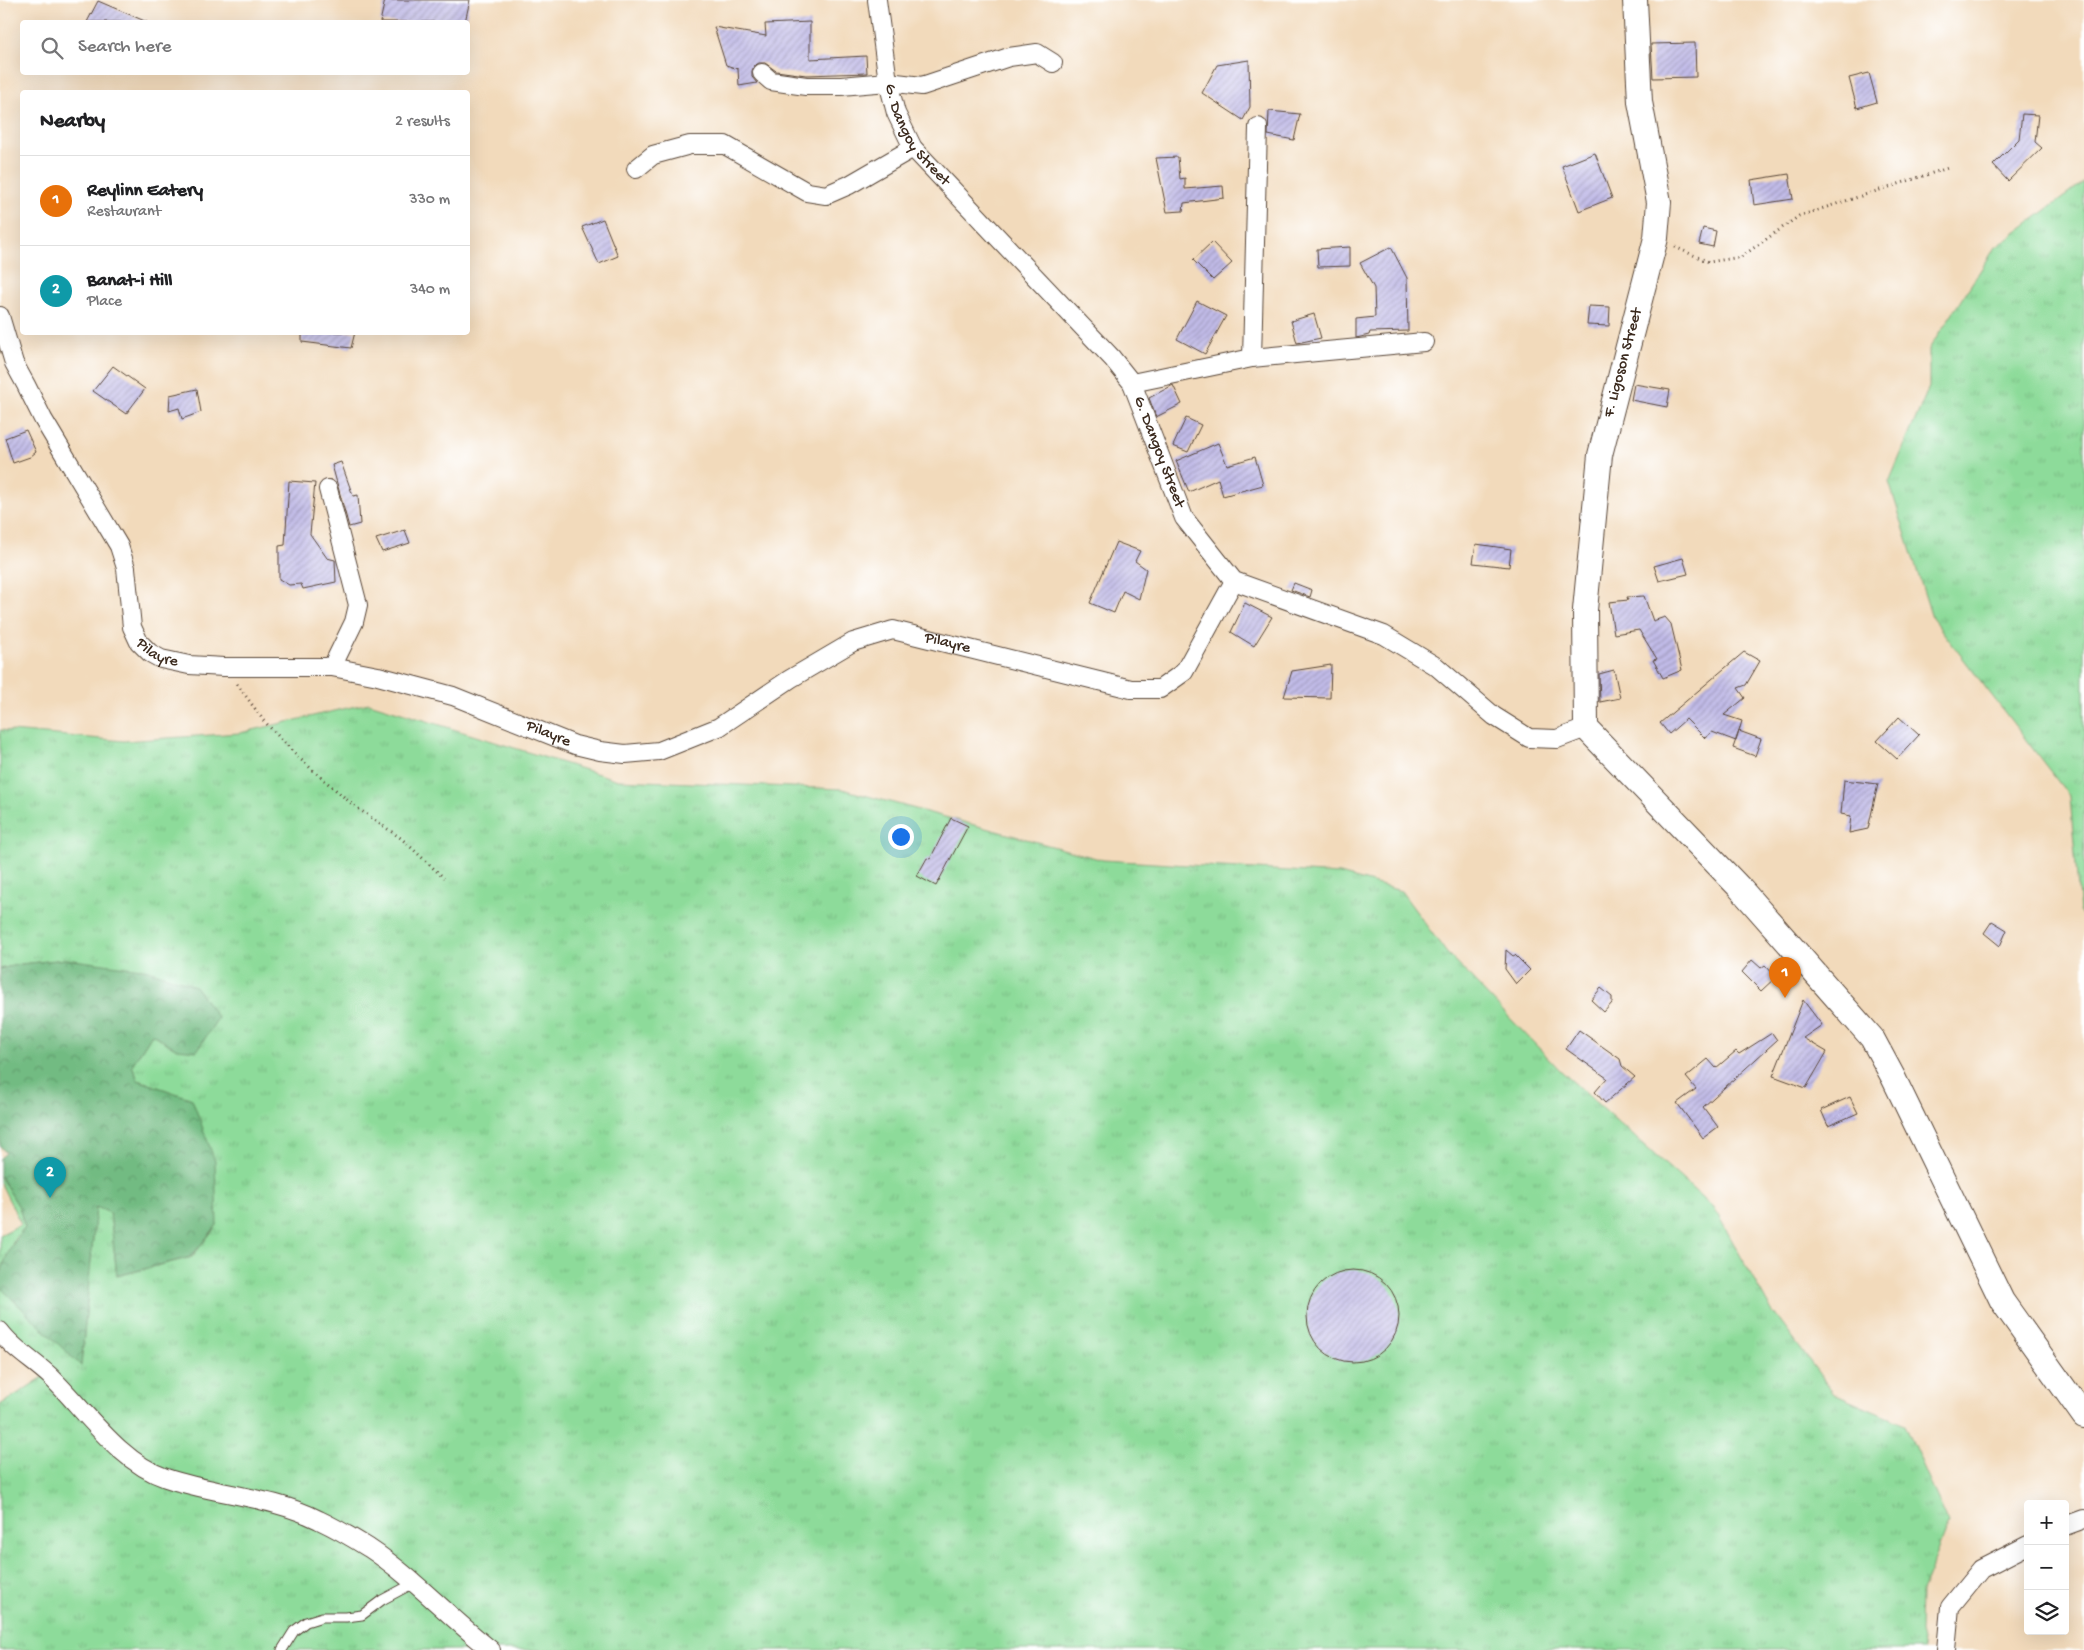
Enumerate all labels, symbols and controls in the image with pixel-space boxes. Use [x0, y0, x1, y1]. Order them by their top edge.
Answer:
search box [20, 20, 470, 75]
icon: search [38, 34, 66, 62]
text: Search here [78, 36, 172, 59]
street label: G. Dangoy Street [879, 82, 955, 191]
text: Nearby [40, 110, 105, 135]
text: 2 results [395, 113, 450, 132]
text: Reylinn Eatery [87, 180, 203, 203]
text: 1 [53, 191, 59, 210]
text: 330 m [409, 191, 450, 210]
text: Restaurant [87, 203, 161, 222]
text: Banat-i Hill [87, 270, 173, 293]
text: 2 [52, 281, 60, 300]
text: 340 m [410, 281, 450, 300]
text: Place [87, 293, 122, 312]
street label: F. Ligoson Street [1600, 305, 1648, 421]
street label: G. Dangoy Street [1129, 394, 1189, 512]
street label: Pilayre [922, 628, 973, 658]
street label: Pilayre [131, 634, 180, 672]
street label: Pilayre [522, 716, 574, 752]
your location [888, 824, 914, 850]
pin: 1 [1769, 957, 1801, 998]
pin: 2 [34, 1157, 66, 1198]
map controls [2024, 1500, 2069, 1635]
button: + [2024, 1500, 2069, 1545]
button: − [2024, 1545, 2069, 1590]
button: layers [2024, 1590, 2069, 1635]

